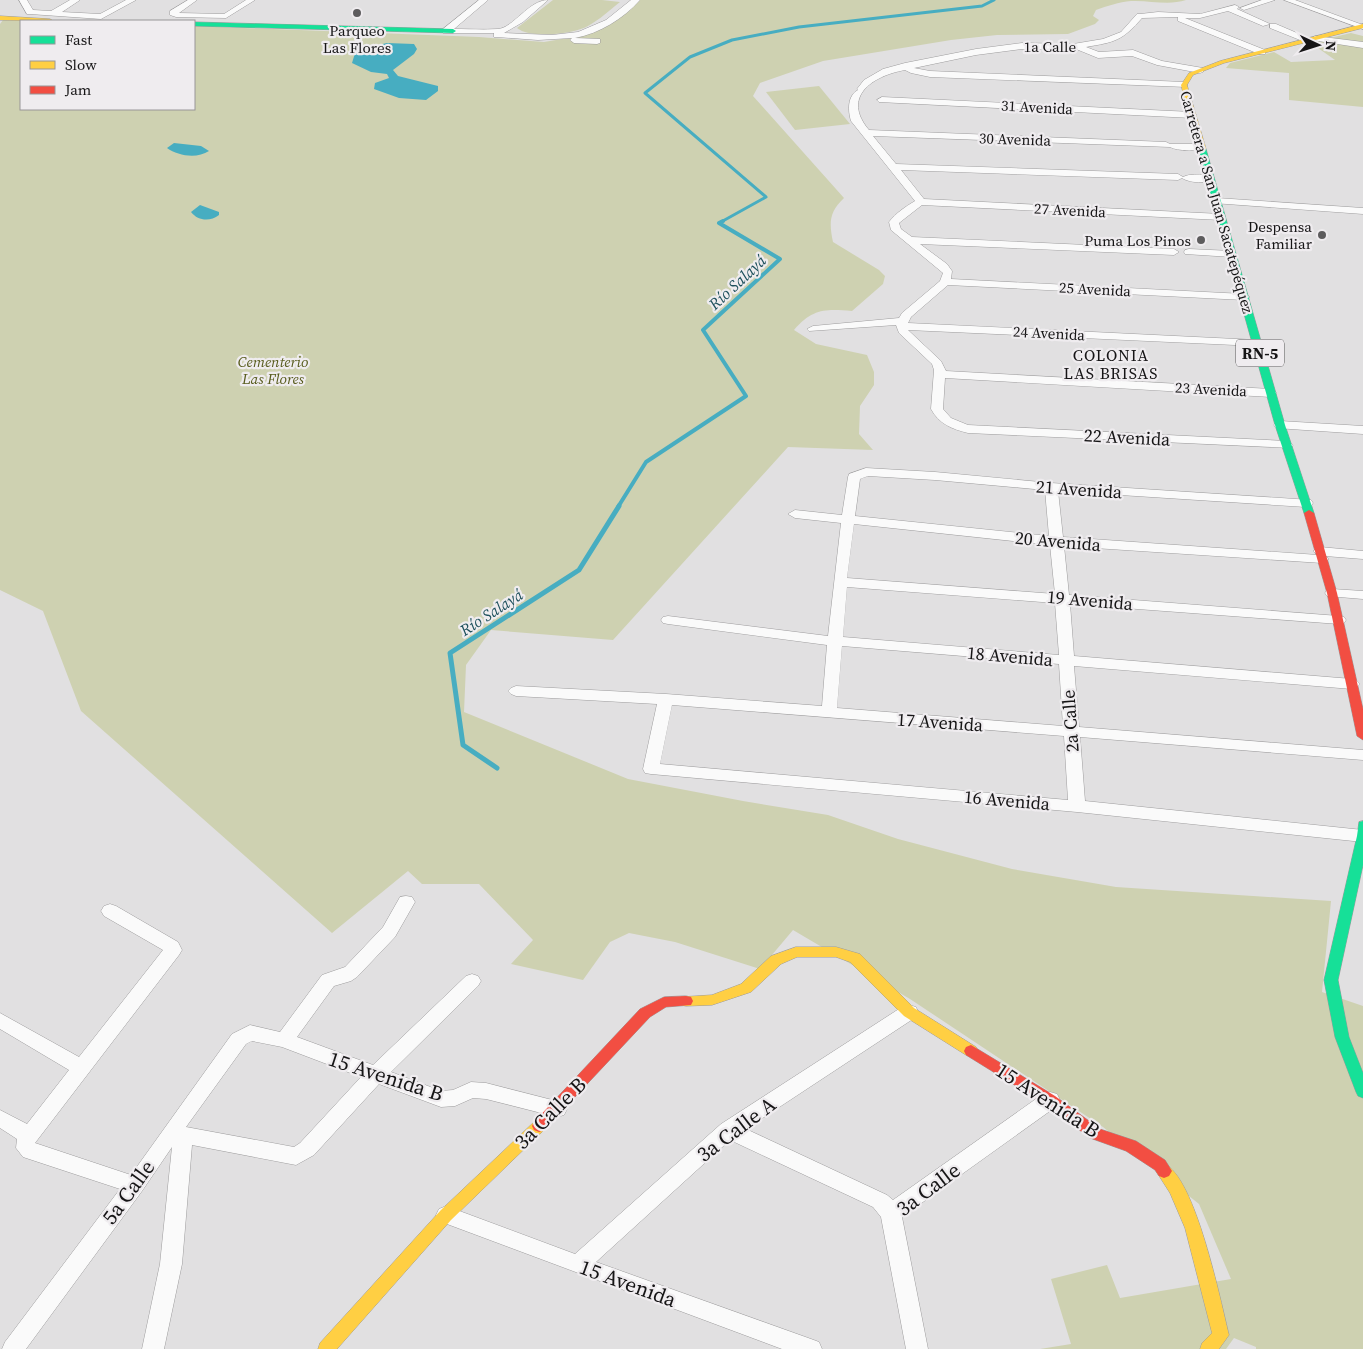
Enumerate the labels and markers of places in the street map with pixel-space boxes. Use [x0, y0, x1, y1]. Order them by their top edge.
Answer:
marker: Parqueo Las Flores [351, 7, 363, 19]
place label: Parqueo Las Flores [323, 20, 391, 58]
place label: Despensa Familiar [1248, 216, 1313, 254]
marker: Despensa Familiar [1316, 229, 1328, 241]
place label: Puma Los Pinos [1084, 230, 1191, 251]
marker: Puma Los Pinos [1195, 234, 1207, 246]

